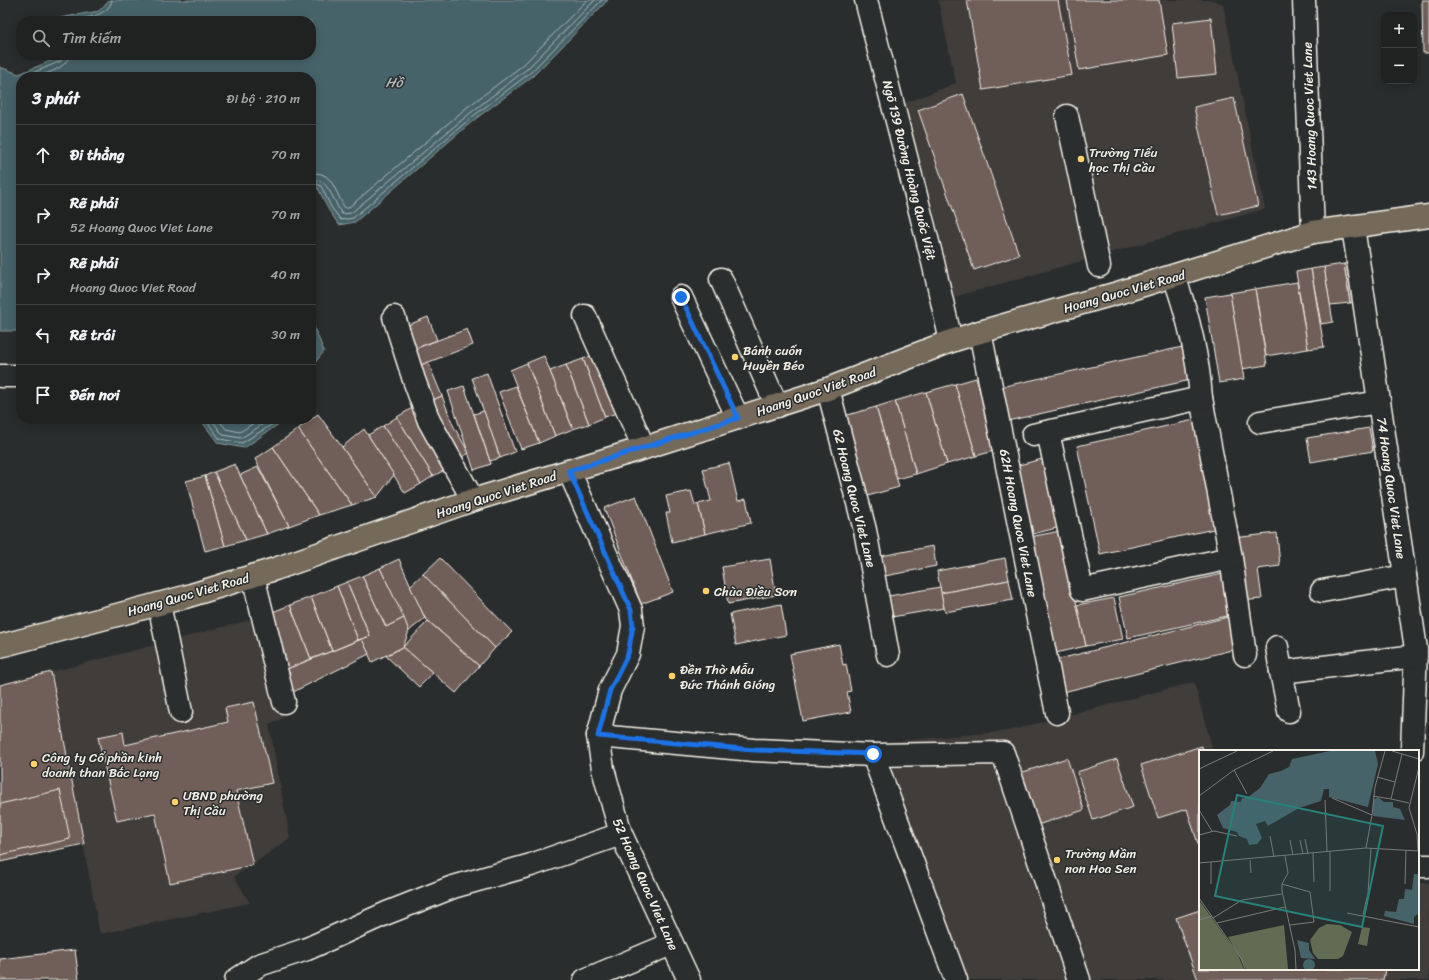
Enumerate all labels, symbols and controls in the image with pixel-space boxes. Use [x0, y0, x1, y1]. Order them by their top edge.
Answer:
map controls [1381, 12, 1417, 84]
button: + [1381, 12, 1417, 48]
search box [16, 16, 316, 60]
text: Tìm kiếm [62, 25, 121, 51]
icon: search [30, 27, 52, 49]
street label: 143 Hoang Quoc Viet Lane [1295, 41, 1324, 190]
button: − [1381, 48, 1417, 84]
water label: Hồ [385, 70, 405, 95]
street label: Ngõ 139 Đường Hoàng Quốc Việt [876, 78, 943, 263]
text: 3 phút [32, 83, 80, 113]
text: Đi bộ · 210 m [227, 87, 300, 110]
place label: Trường Tiểu học Thị Cầu [1088, 141, 1158, 179]
text: Đi thẳng [70, 142, 125, 168]
text: 70 m [271, 143, 300, 166]
icon: ahead [32, 144, 54, 166]
marker: Trường Tiểu học Thị Cầu [1076, 154, 1086, 164]
text: Rẽ phải [70, 190, 118, 216]
text: 70 m [271, 203, 300, 226]
icon: right [32, 204, 54, 226]
text: 52 Hoang Quoc Viet Lane [70, 216, 213, 239]
text: Rẽ phải [70, 250, 118, 276]
text: 40 m [270, 263, 300, 286]
street label: Hoang Quoc Viet Road [1061, 263, 1189, 320]
icon: right [32, 264, 54, 286]
text: Hoang Quoc Viet Road [70, 276, 196, 299]
route end [672, 288, 690, 306]
text: Rẽ trái [70, 322, 115, 348]
text: 30 m [271, 323, 300, 346]
icon: left [32, 324, 54, 346]
place label: Bánh cuốn Huyền Béo [743, 339, 805, 377]
marker: Bánh cuốn Huyền Béo [730, 352, 740, 362]
street label: Hoang Quoc Viet Road [753, 360, 880, 423]
text: Đến nơi [70, 382, 120, 408]
icon: arrive [32, 384, 54, 406]
street label: 74 Hoang Quoc Viet Lane [1370, 416, 1413, 561]
street label: 62 Hoang Quoc Viet Lane [826, 426, 883, 570]
street label: 62H Hoang Quoc Viet Lane [993, 447, 1044, 600]
street label: Hoang Quoc Viet Road [433, 464, 561, 525]
street label: Hoang Quoc Viet Road [125, 566, 253, 623]
place label: Chùa Điều Sơn [714, 580, 797, 603]
marker: Chùa Điều Sơn [701, 586, 711, 596]
place label: Đền Thờ Mẫu Đức Thánh Gióng [680, 658, 776, 696]
marker: Đền Thờ Mẫu Đức Thánh Gióng [667, 671, 677, 681]
route start [864, 745, 882, 763]
place label: Công ty Cổ phần kinh doanh than Bắc Lạng [42, 746, 162, 784]
inset map [1199, 750, 1419, 970]
marker: Công ty Cổ phần kinh doanh than Bắc Lạng [29, 759, 39, 769]
place label: UBND phường Thị Cầu [183, 784, 264, 822]
marker: UBND phường Thị Cầu [170, 797, 180, 807]
street label: 52 Hoang Quoc Viet Lane [606, 814, 685, 954]
place label: Trường Mầm non Hoa Sen [1065, 842, 1137, 880]
marker: Trường Mầm non Hoa Sen [1052, 855, 1062, 865]

